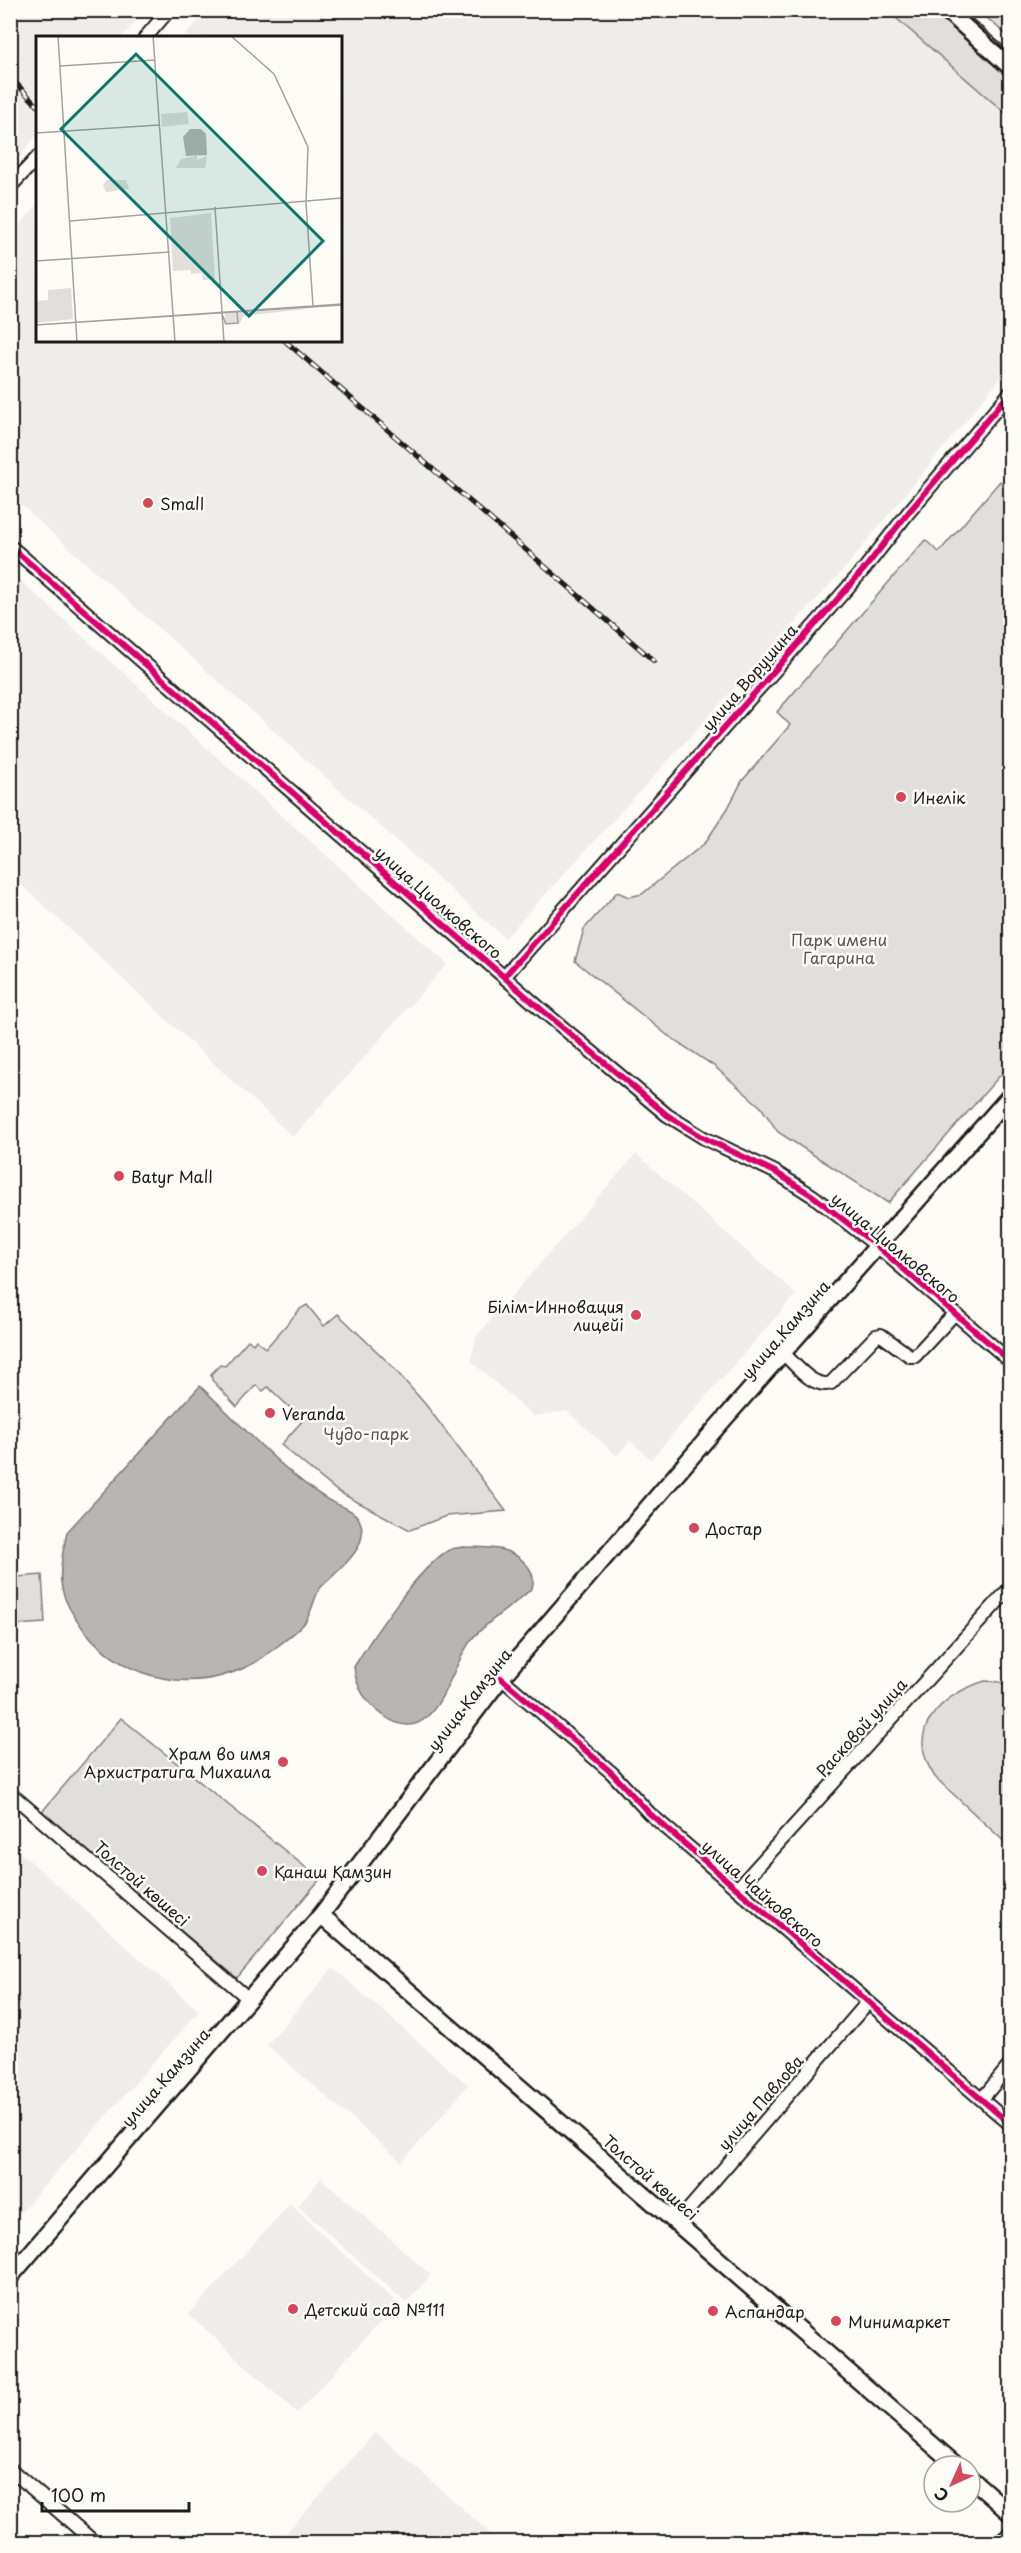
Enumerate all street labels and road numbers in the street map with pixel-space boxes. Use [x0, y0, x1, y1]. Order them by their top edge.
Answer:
street label: улица Ворушина [696, 618, 802, 736]
street label: улица Циолковского [370, 840, 508, 964]
street label: улица Циолковского [826, 1186, 966, 1308]
street label: улица Камзина [735, 1274, 835, 1384]
street label: улица Камзина [421, 1643, 517, 1755]
street label: Расковой улица [810, 1672, 912, 1782]
street label: улица Чайковского [697, 1833, 829, 1953]
street label: Толстой көшесі [89, 1835, 195, 1931]
street label: улица Камзина [115, 2022, 215, 2132]
street label: улица Павлова [712, 2049, 808, 2155]
street label: Толстой көшесі [598, 2129, 704, 2225]

